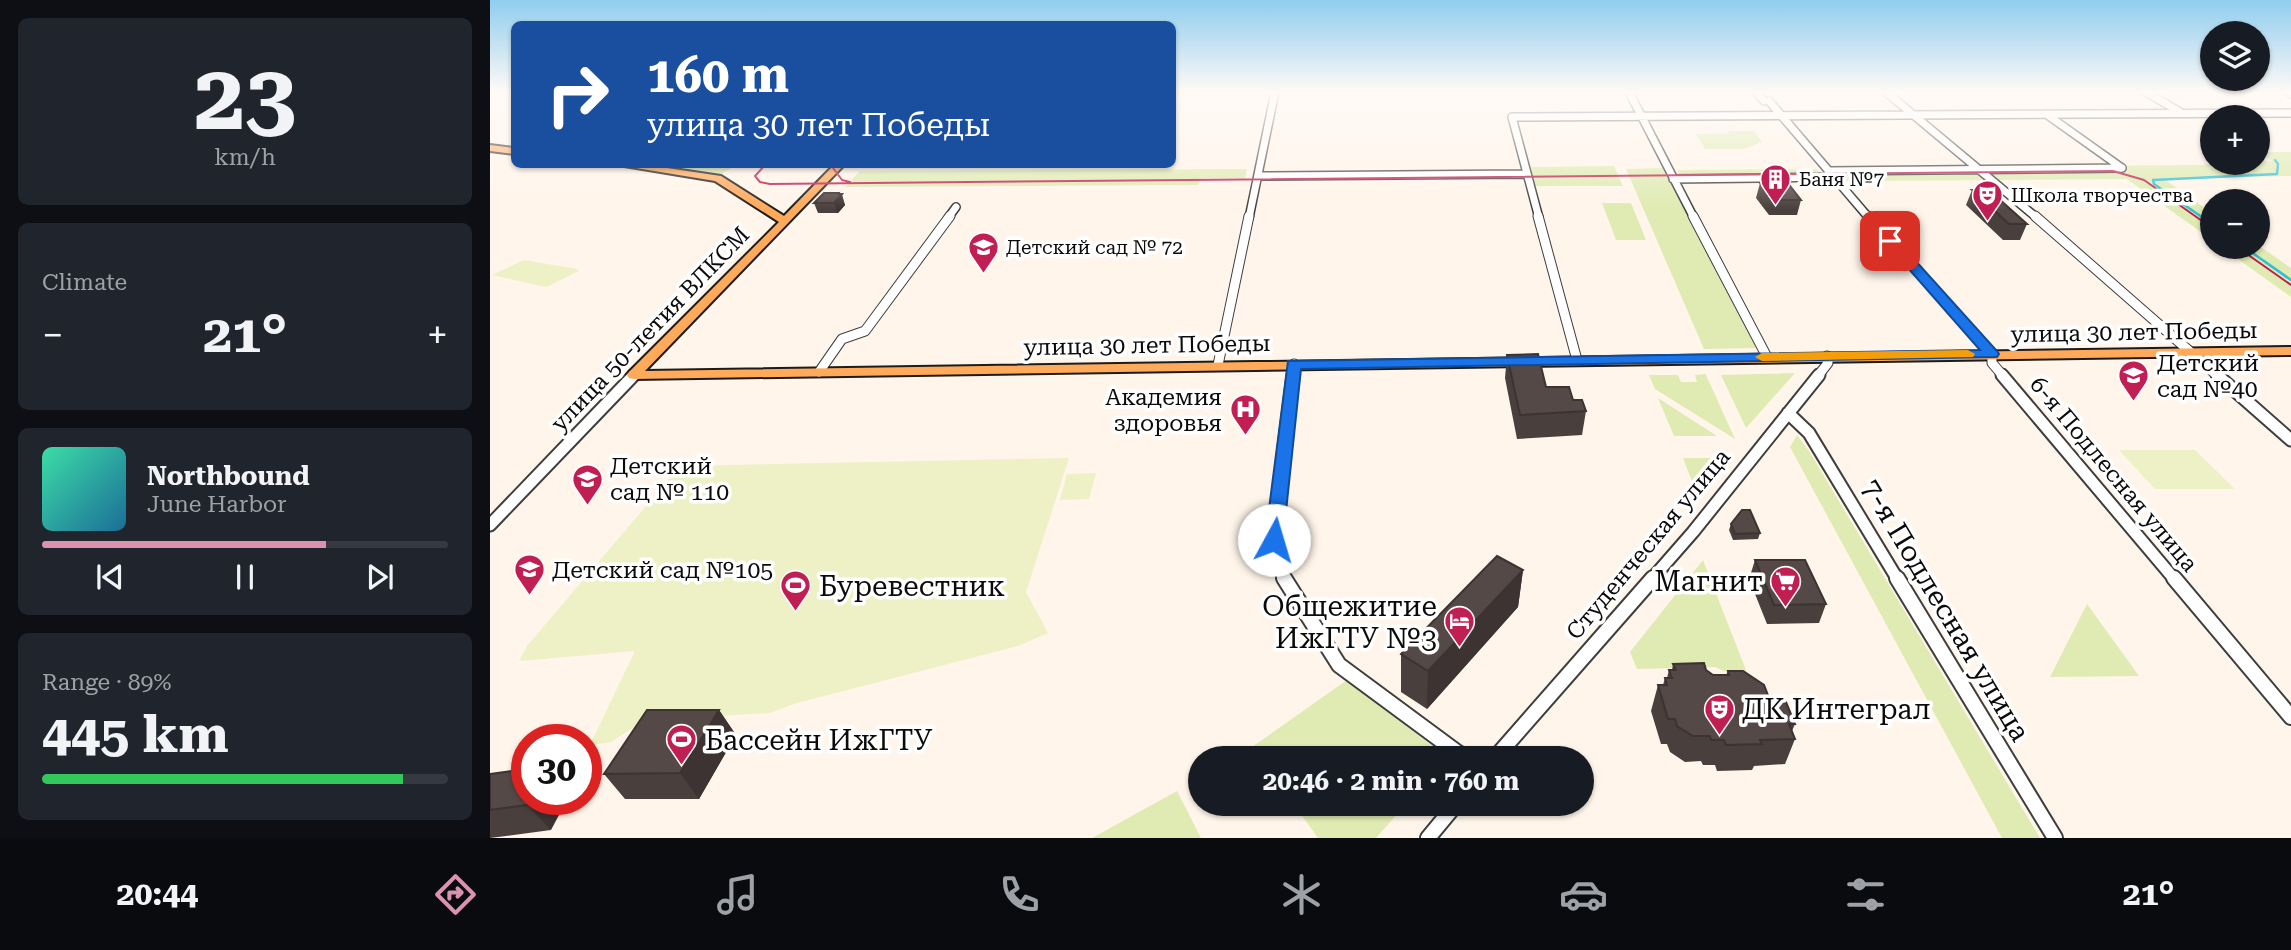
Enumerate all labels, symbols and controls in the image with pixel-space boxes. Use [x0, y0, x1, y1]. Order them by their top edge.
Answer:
map controls [2200, 21, 2270, 259]
button: layers [2200, 21, 2270, 91]
text: 23 [194, 45, 296, 151]
text: 160 m [647, 47, 789, 104]
icon: right [532, 49, 623, 140]
button: + [2200, 105, 2270, 175]
text: улица 30 лет Победы [647, 106, 990, 144]
text: km/h [214, 144, 276, 171]
building icon: Баня №7 [1759, 162, 1793, 206]
place label: Баня №7 [1799, 168, 1884, 191]
theatre icon: Школа творчества [1971, 178, 2005, 222]
place label: Школа творчества [2011, 184, 2194, 207]
button: − [2200, 189, 2270, 259]
pin [1860, 211, 1920, 271]
street label: улица 50-летия ВЛКСМ [546, 222, 755, 437]
icon: arrive [1871, 222, 1909, 260]
school or university icon: Детский сад № 72 [966, 230, 1000, 274]
place label: Детский сад № 72 [1006, 236, 1183, 259]
text: Climate [42, 269, 127, 296]
text: 21° [203, 304, 287, 365]
text: − [42, 313, 63, 357]
text: + [427, 313, 448, 357]
street label: улица 30 лет Победы [2010, 317, 2258, 348]
street label: улица 30 лет Победы [1023, 330, 1271, 361]
place label: Детский сад №40 [2157, 350, 2259, 403]
school or university icon: Детский сад №40 [2117, 359, 2151, 403]
street label: 6-я Подлесная улица [2024, 371, 2203, 578]
place label: Академия здоровья [1105, 384, 1222, 437]
hospital icon: Академия здоровья [1228, 393, 1262, 437]
street label: Студенческая улица [1561, 443, 1736, 645]
place label: Детский сад № 110 [610, 453, 729, 506]
text: Northbound [147, 461, 310, 491]
school or university icon: Детский сад № 110 [570, 462, 604, 506]
street label: 7-я Подлесная улица [1854, 473, 2037, 747]
text: June Harbor [147, 491, 287, 518]
position arrow [1237, 503, 1311, 577]
school or university icon: Детский сад №105 [512, 553, 546, 597]
place label: Детский сад №105 [552, 557, 773, 584]
icon: previous [91, 558, 129, 596]
icon: pause [226, 558, 264, 596]
icon: next [361, 558, 399, 596]
supermarket icon: Магнит [1769, 564, 1803, 608]
place label: Магнит [1654, 565, 1763, 598]
sports icon: Буревестник [779, 569, 813, 613]
place label: Буревестник [819, 570, 1005, 603]
place label: Общежитие ИжГТУ №3 [1262, 590, 1437, 655]
hotel icon: Общежитие ИжГТУ №3 [1443, 605, 1477, 649]
text: Range · 89% [42, 669, 171, 696]
theatre icon: ДК Интеграл [1702, 692, 1736, 736]
place label: ДК Интеграл [1742, 693, 1931, 726]
text: 445 km [42, 704, 229, 765]
sports icon: Бассейн ИжГТУ [665, 723, 699, 767]
speed limit sign: 30 [511, 724, 602, 815]
place label: Бассейн ИжГТУ [705, 724, 933, 757]
text: 20:46 · 2 min · 760 m [1263, 766, 1519, 796]
icon: directions [431, 870, 480, 919]
icon: music [713, 870, 762, 919]
icon: phone [995, 870, 1044, 919]
icon: climate [1277, 870, 1326, 919]
icon: car [1559, 870, 1608, 919]
icon: filters [1841, 870, 1890, 919]
text: 20:44 [116, 875, 198, 913]
text: 21° [2123, 875, 2175, 913]

